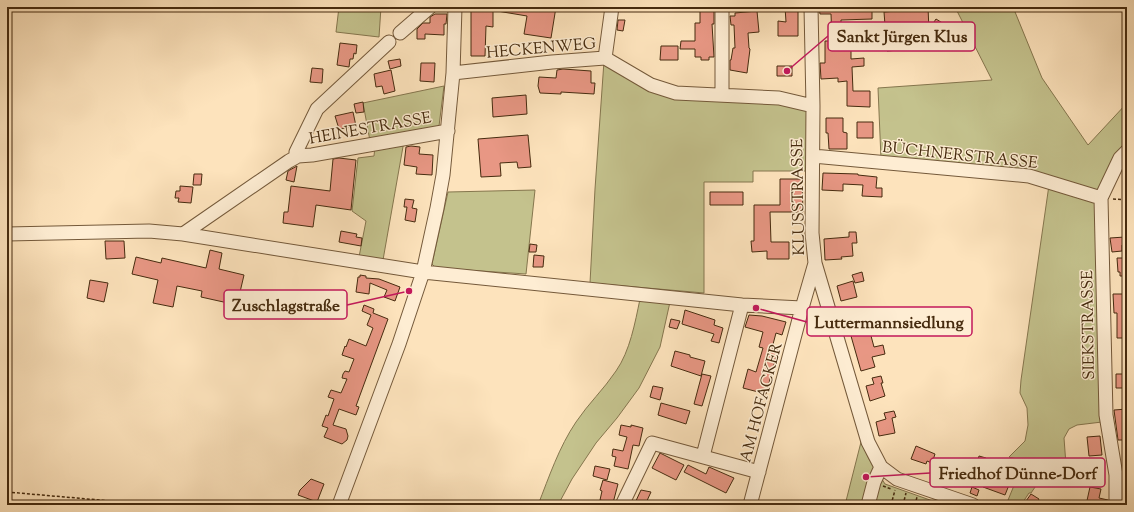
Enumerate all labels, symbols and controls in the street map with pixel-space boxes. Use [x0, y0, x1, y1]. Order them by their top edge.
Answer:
callout: Sankt Jürgen Klus [828, 22, 975, 51]
text: Sankt Jürgen Klus [837, 26, 968, 50]
street label: HECKENWEG [486, 33, 597, 66]
street label: HEINESTRASSE [307, 107, 434, 152]
street label: BÜCHNERSTRASSE [881, 137, 1039, 176]
street label: KLUSSTRASSE [787, 138, 812, 256]
street label: SIEKSTRASSE [1077, 270, 1102, 380]
callout: Zuschlagstraße [224, 290, 347, 319]
text: Zuschlagstraße [232, 295, 340, 319]
callout: Luttermannsiedlung [807, 307, 972, 336]
text: Luttermannsiedlung [814, 312, 964, 336]
street label: AM HOFACKER [735, 340, 790, 465]
callout: Friedhof Dünne-Dorf [930, 458, 1105, 487]
text: Friedhof Dünne-Dorf [939, 463, 1098, 487]

